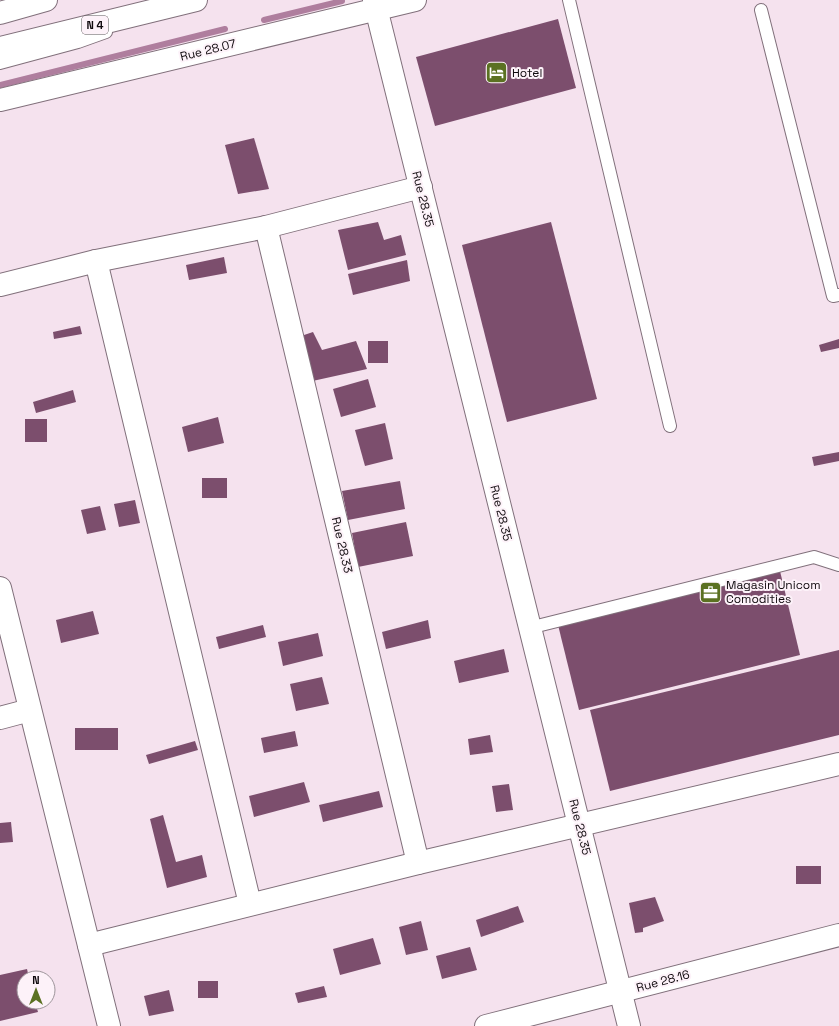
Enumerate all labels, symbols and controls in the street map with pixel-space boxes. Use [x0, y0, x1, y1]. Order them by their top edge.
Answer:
road number: N 4 [82, 16, 108, 34]
street label: Rue 28.07 [178, 35, 238, 65]
hotel icon: Hotel [483, 60, 509, 86]
place label: Hotel [512, 65, 542, 81]
street label: Rue 28.35 [408, 169, 438, 229]
street label: Rue 28.35 [486, 483, 516, 543]
street label: Rue 28.33 [328, 515, 356, 575]
place label: Magasin Unicom Comodities [726, 577, 821, 607]
office icon: Magasin Unicom Comodities [698, 579, 724, 605]
street label: Rue 28.35 [565, 797, 595, 857]
street label: Rue 28.16 [634, 966, 692, 996]
north arrow [16, 970, 56, 1010]
text: N [32, 973, 40, 987]

